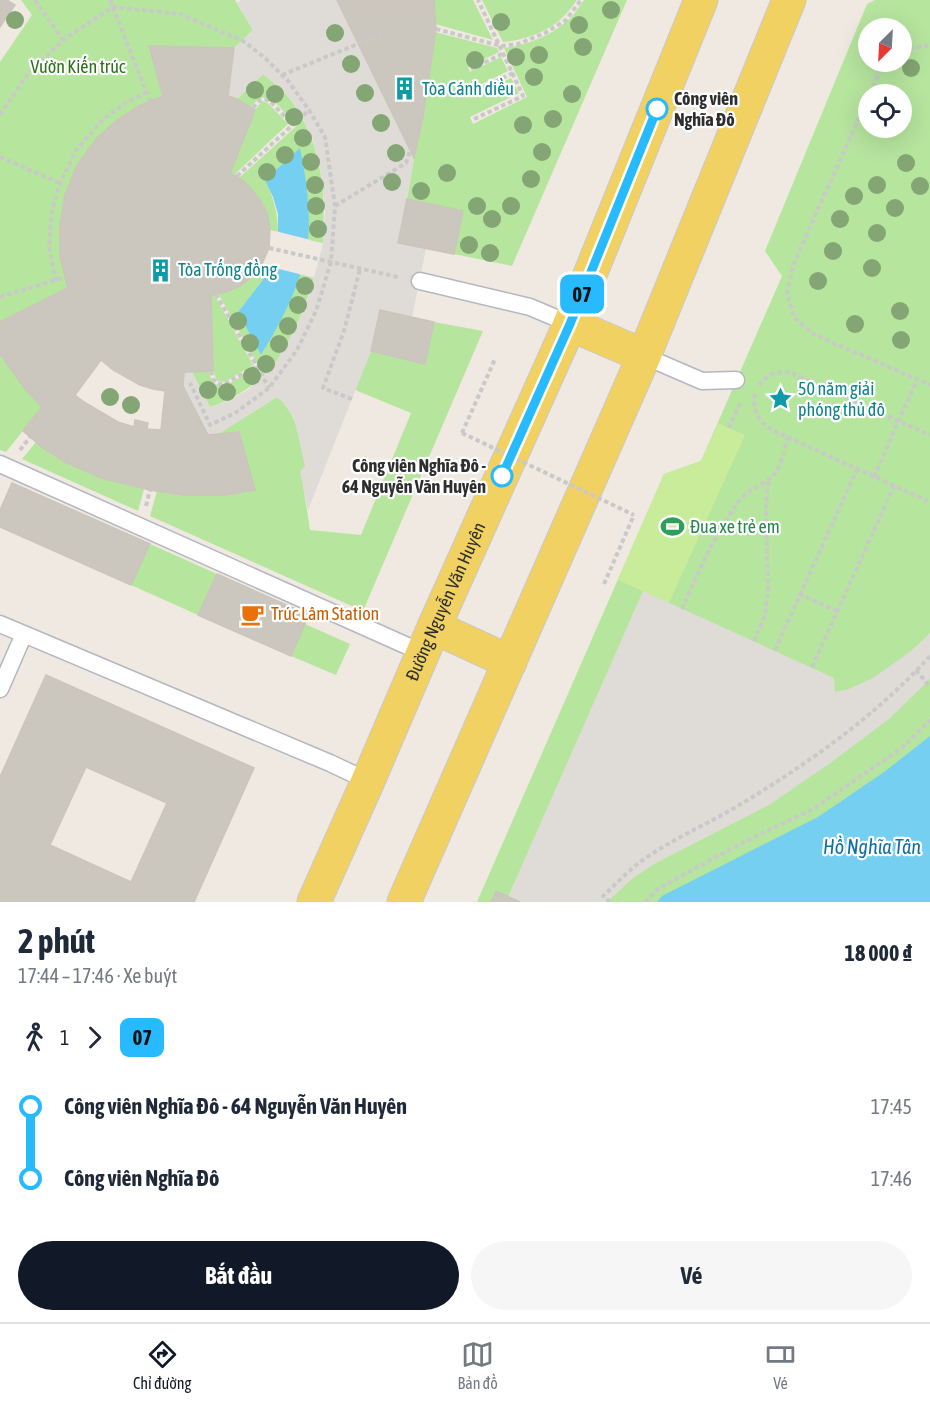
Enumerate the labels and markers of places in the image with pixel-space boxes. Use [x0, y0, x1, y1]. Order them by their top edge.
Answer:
building icon: Tòa Cánh diều [391, 76, 417, 102]
place label: Tòa Cánh diều [422, 77, 514, 99]
place label: Công viên Nghĩa Đô [674, 88, 738, 130]
marker: Công viên Nghĩa Đô [646, 98, 668, 120]
building icon: Tòa Trống đồng [147, 257, 173, 283]
place label: Tòa Trống đồng [178, 258, 277, 280]
place label: 50 năm giải phóng thủ đô [798, 378, 885, 420]
place icon: 50 năm giải phóng thủ đô [767, 386, 793, 412]
place label: Công viên Nghĩa Đô - 64 Nguyễn Văn Huyên [342, 455, 486, 497]
marker: Công viên Nghĩa Đô - 64 Nguyễn Văn Huyên [491, 465, 513, 487]
sports icon: Đua xe trẻ em [659, 514, 685, 540]
place label: Đua xe trẻ em [690, 516, 780, 537]
cafe icon: Trúc Lâm Station [240, 601, 266, 627]
place label: Trúc Lâm Station [271, 603, 379, 624]

